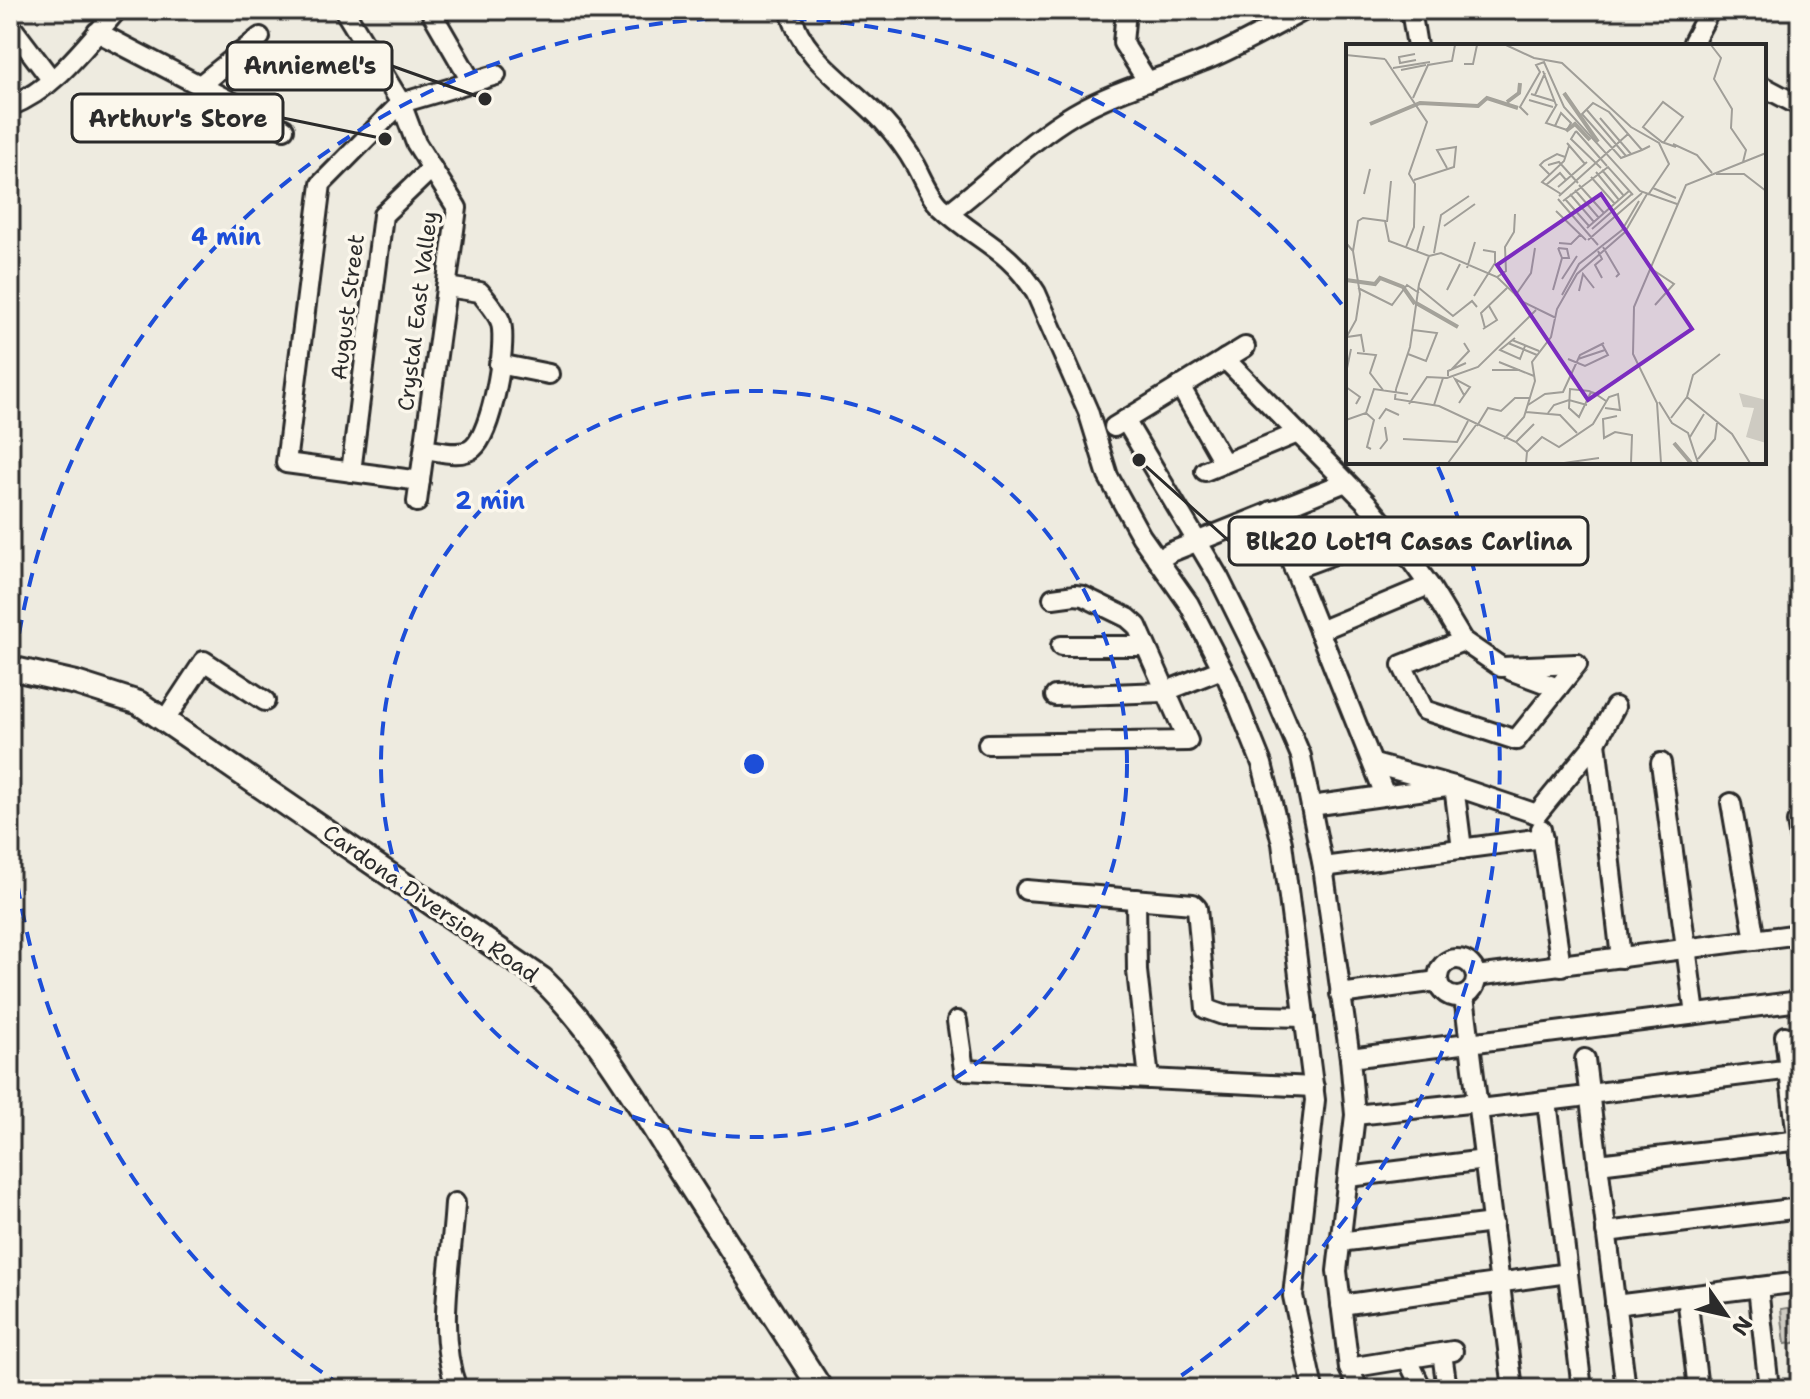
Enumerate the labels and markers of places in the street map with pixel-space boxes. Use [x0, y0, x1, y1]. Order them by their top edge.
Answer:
callout: Anniemel's [227, 42, 392, 90]
callout: Arthur's Store [72, 94, 283, 142]
callout: Blk20 Lot19 Casas Carlina [1229, 517, 1588, 565]
centre of rings [740, 750, 768, 778]

